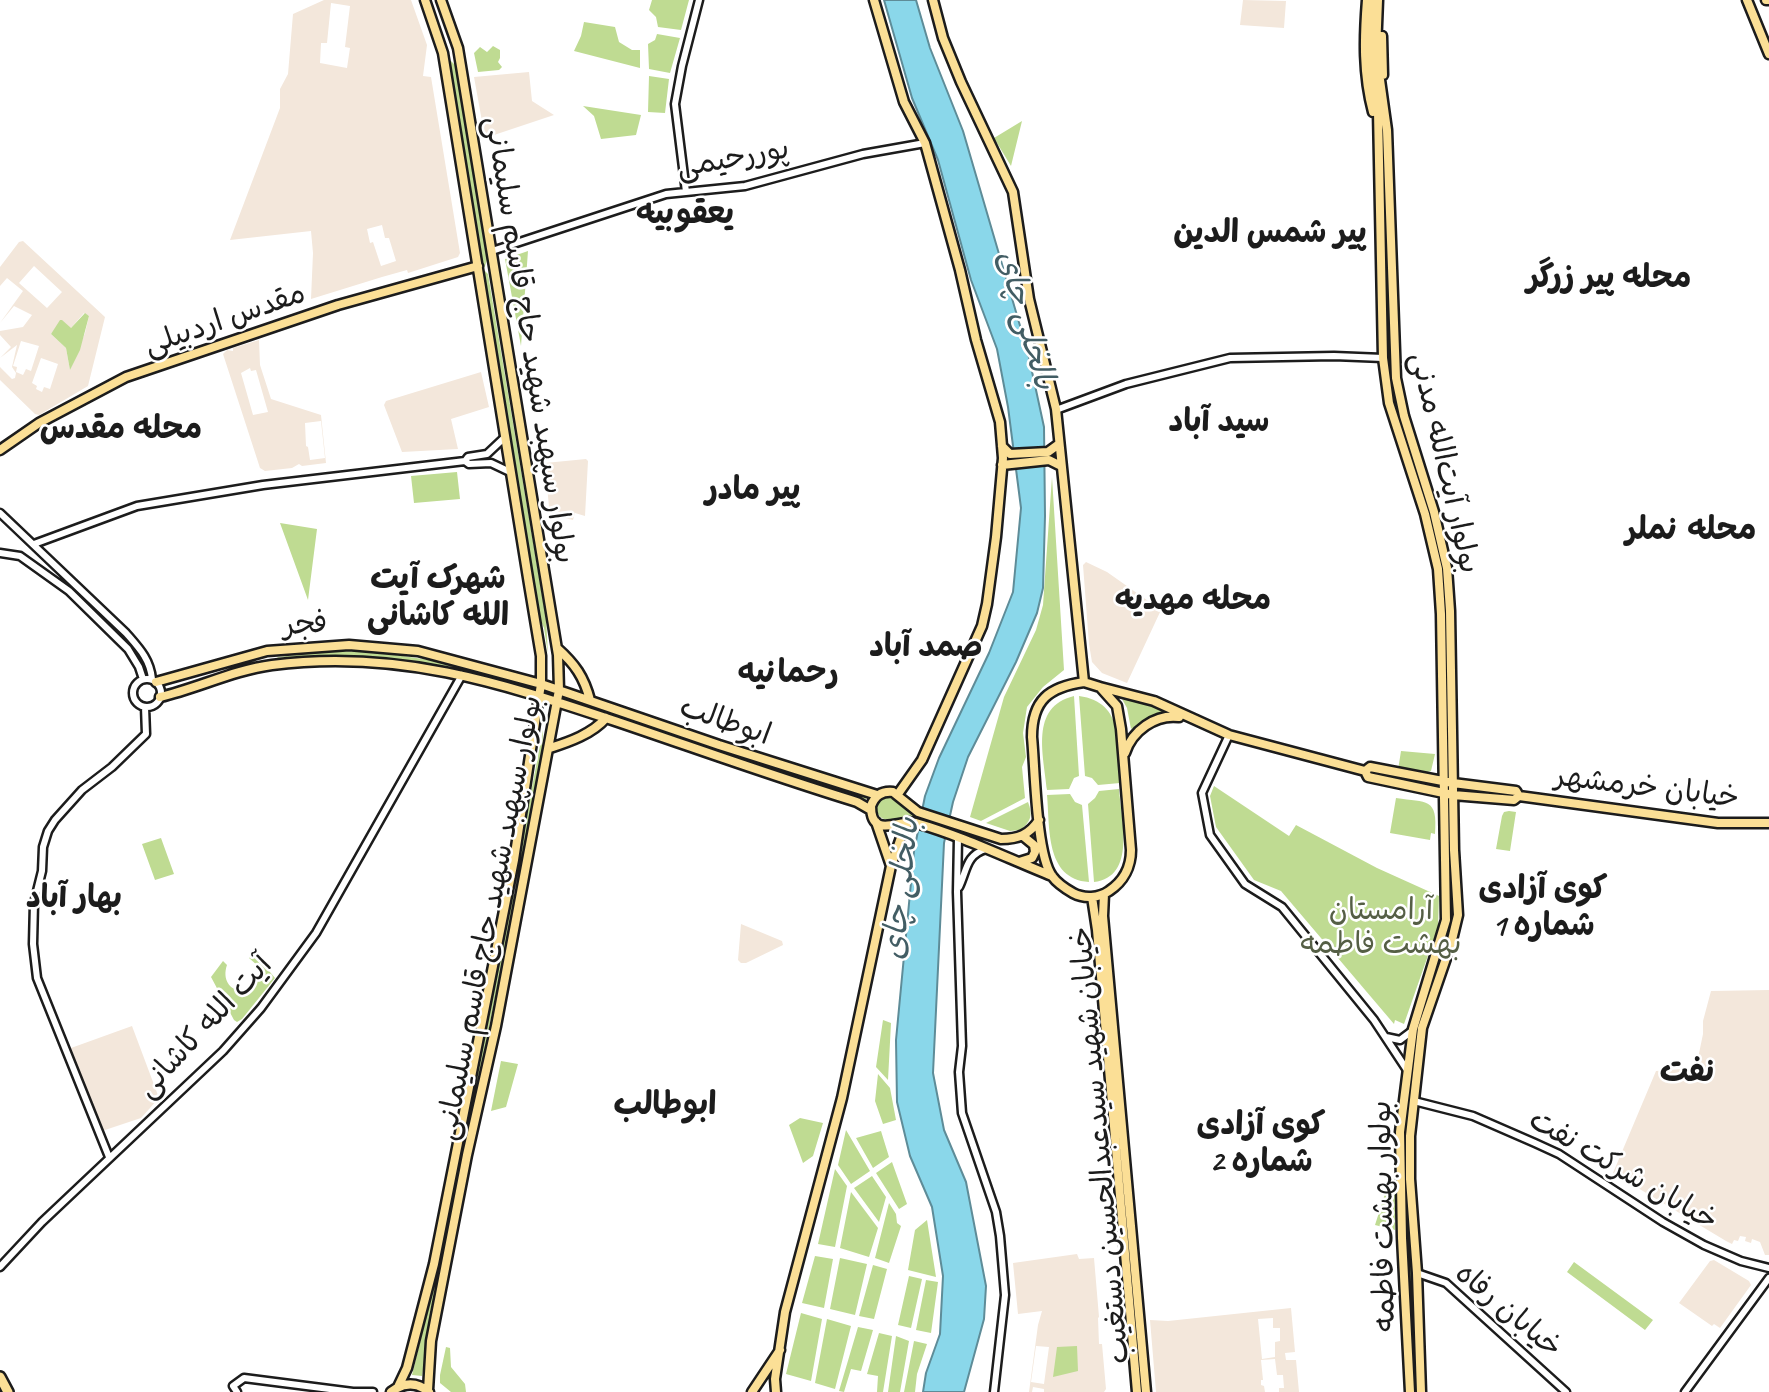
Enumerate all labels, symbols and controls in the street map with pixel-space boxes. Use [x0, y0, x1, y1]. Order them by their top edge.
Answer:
street label: بولوار سپهبد شهید حاج قاسم سلیمانی [476, 114, 582, 566]
street label: پوررحیمی [674, 131, 792, 187]
district label: یعقوبیه [636, 196, 734, 234]
district label: پیر شمس الدین [1173, 215, 1367, 253]
water label: بالخلی چای [987, 246, 1063, 394]
district label: محله پیر زرگر [1526, 260, 1692, 298]
street label: مقدس اردبیلی [140, 276, 310, 364]
street label: بولوار آیت‌الله مدنی [1401, 349, 1487, 577]
district label: سید آباد [1169, 404, 1269, 442]
district label: محله مقدس [40, 411, 202, 449]
district label: پیر مادر [705, 472, 801, 510]
district label: محله نملر [1626, 512, 1756, 550]
district label: شهرک آیت الله کاشانی [367, 561, 509, 636]
district label: محله مهدیه [1115, 582, 1271, 620]
street label: فجر [281, 605, 329, 645]
district label: صمد آباد [869, 629, 983, 667]
district label: رحمانیه [737, 655, 839, 693]
street label: ابوطالب [675, 690, 775, 754]
street label: بولوار سپهبد شهید حاج قاسم سلیمانی [429, 693, 551, 1143]
street label: خیابان خرمشهر [1553, 759, 1741, 817]
water label: بالخلی چای [875, 816, 929, 962]
district label: کوی آزادی شماره 1 [1479, 871, 1607, 946]
district label: بهار آباد [26, 880, 122, 918]
park label: آرامستان بهشت فاطمه [1301, 893, 1461, 964]
street label: خیابان شهید سیدعبدالحسین دستغیب [1064, 925, 1138, 1365]
street label: آیت الله کاشانی [129, 948, 281, 1106]
district label: نفت [1660, 1054, 1714, 1092]
district label: ابوطالب [614, 1087, 716, 1125]
street label: بولوار بهشت فاطمه [1364, 1100, 1404, 1332]
street label: خیابان شرکت نفت [1522, 1102, 1724, 1240]
district label: کوی آزادی شماره 2 [1197, 1107, 1325, 1182]
street label: خیابان رفاه [1447, 1256, 1569, 1366]

